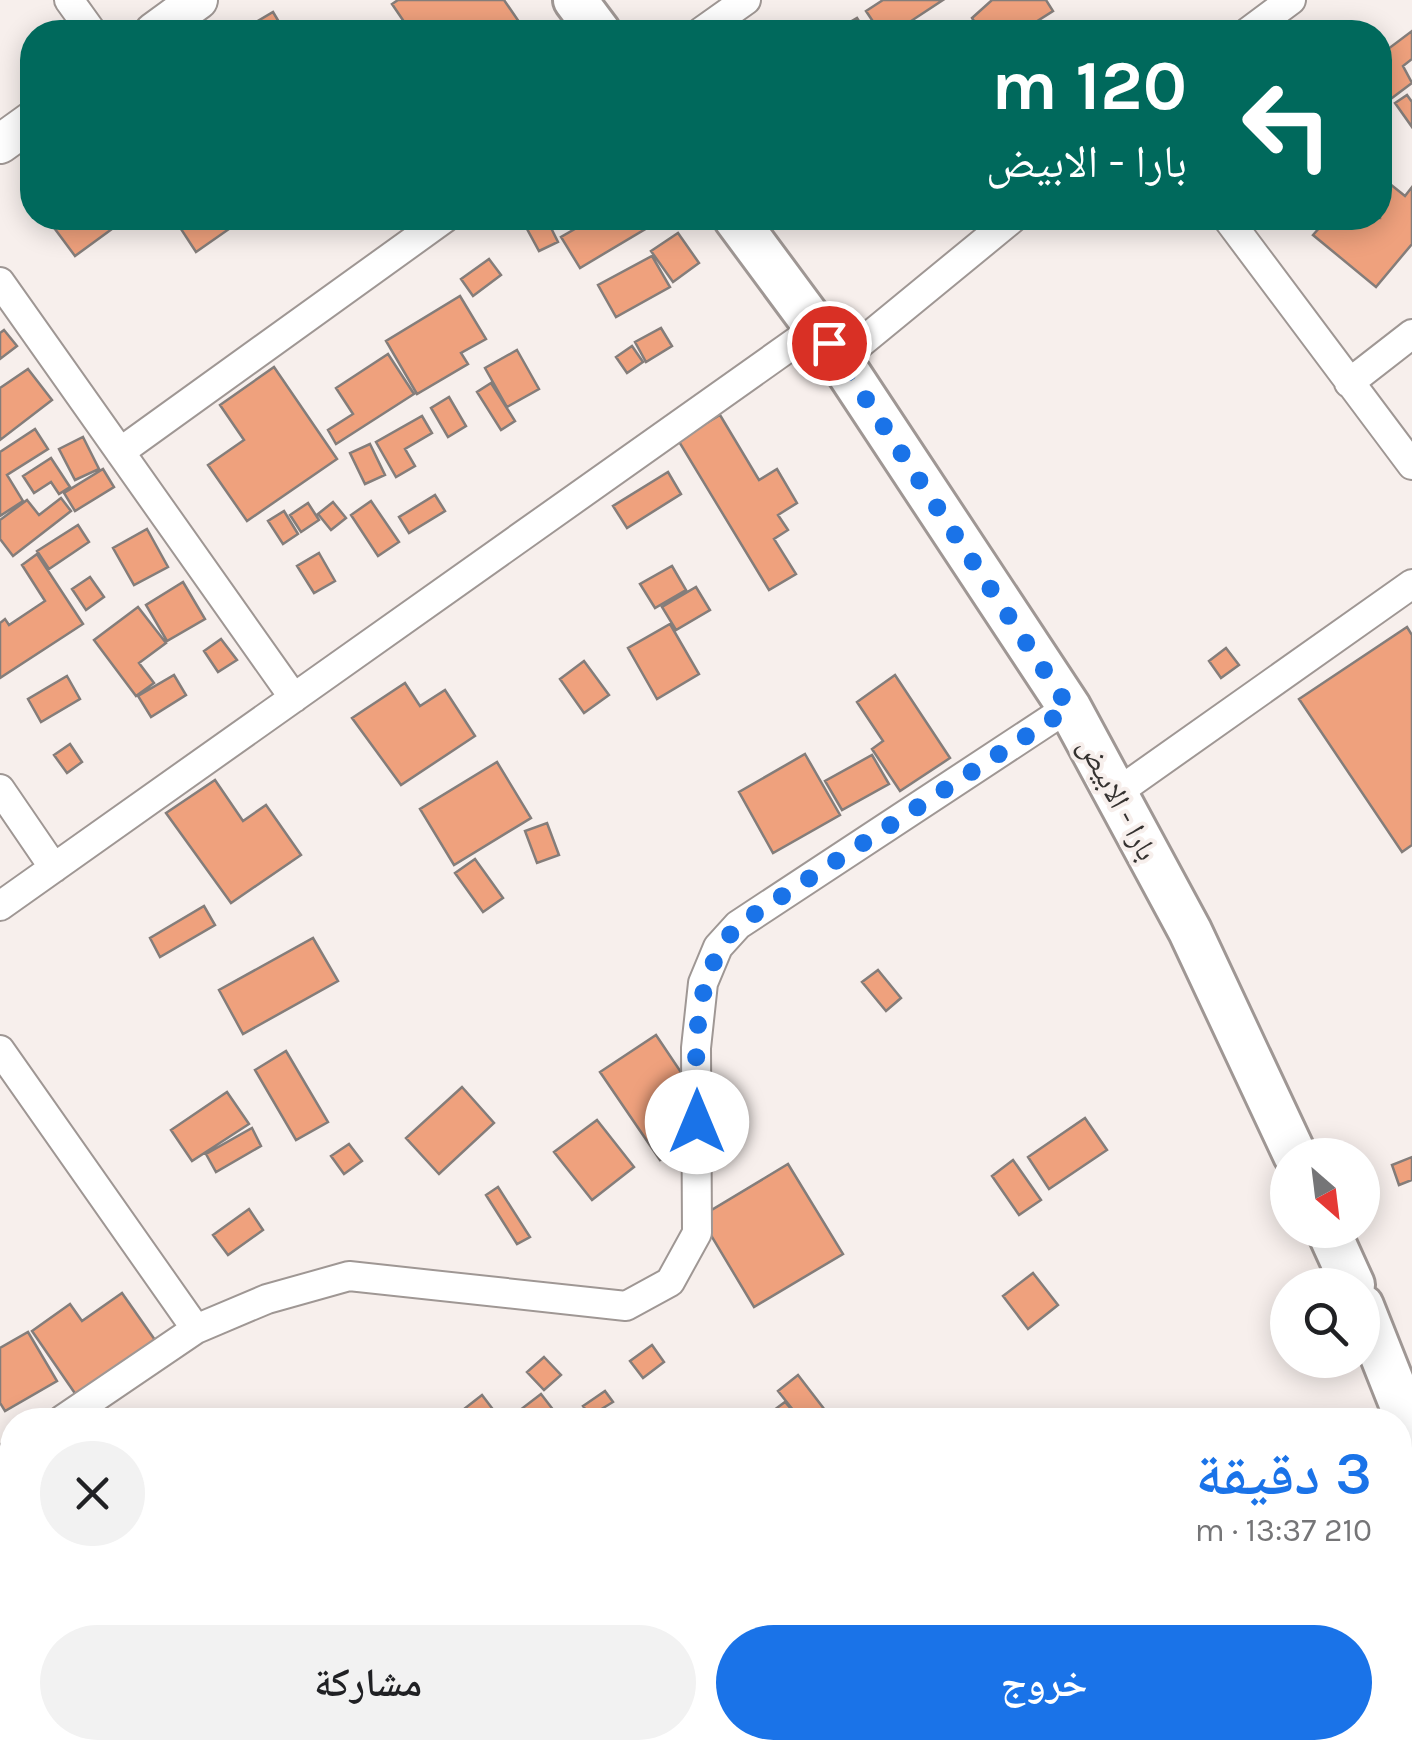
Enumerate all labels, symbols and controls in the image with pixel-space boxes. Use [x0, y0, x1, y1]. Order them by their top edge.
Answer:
text: 120 m [991, 45, 1187, 127]
icon: left [1222, 60, 1352, 190]
text: بارا - الابيض [986, 136, 1187, 188]
pin [787, 301, 872, 386]
icon: arrive [802, 316, 857, 371]
street label: بارا - الابيض [1071, 731, 1165, 867]
position arrow [645, 1070, 749, 1174]
north arrow [1270, 1138, 1380, 1248]
map controls [1270, 1138, 1380, 1378]
button: search [1270, 1268, 1380, 1378]
text: 3 دقيقة [1196, 1439, 1372, 1509]
button: close [40, 1441, 145, 1546]
text: 210 m · 13:37 [1195, 1512, 1372, 1549]
button: مشاركة [40, 1625, 696, 1740]
button: خروج [716, 1625, 1372, 1740]

